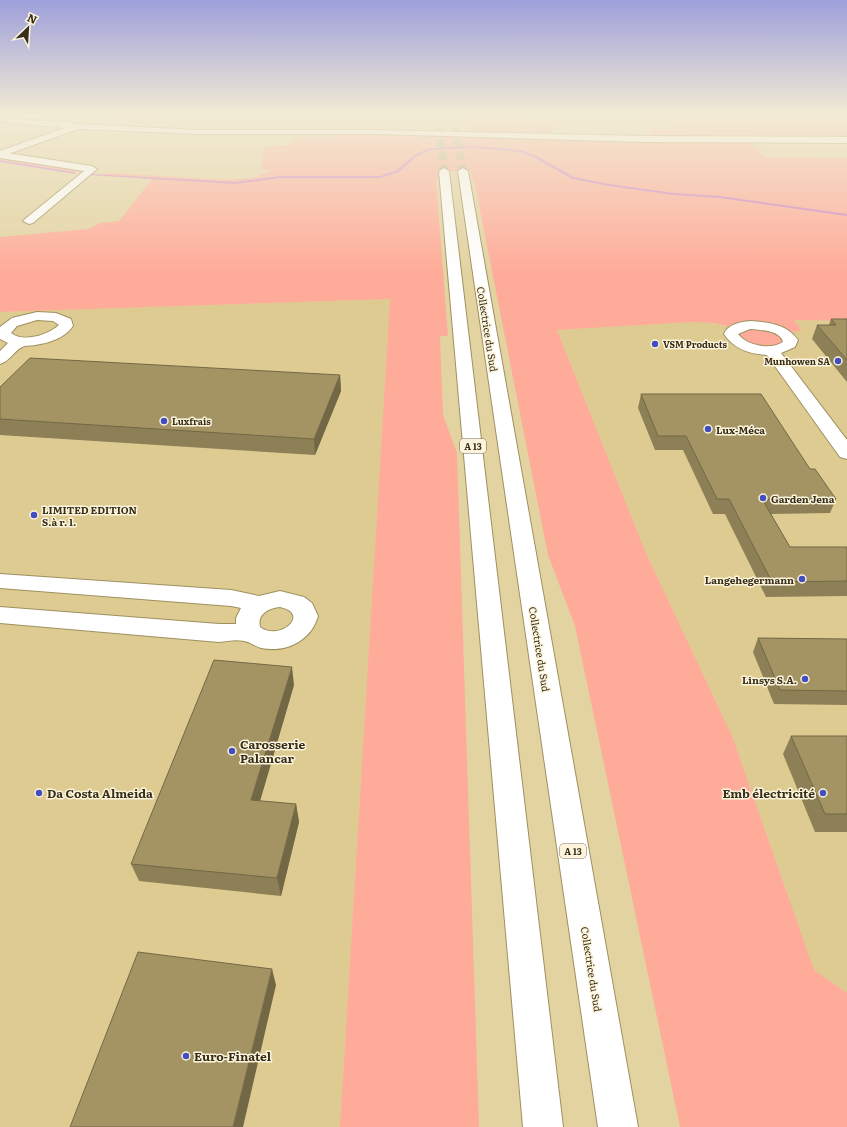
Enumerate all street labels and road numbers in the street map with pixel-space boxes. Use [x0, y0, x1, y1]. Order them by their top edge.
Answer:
street label: Collectrice du Sud [474, 285, 502, 373]
road number: A 13 [460, 439, 486, 453]
street label: Collectrice du Sud [526, 605, 554, 693]
road number: A 13 [560, 844, 586, 858]
street label: Collectrice du Sud [578, 925, 606, 1013]

